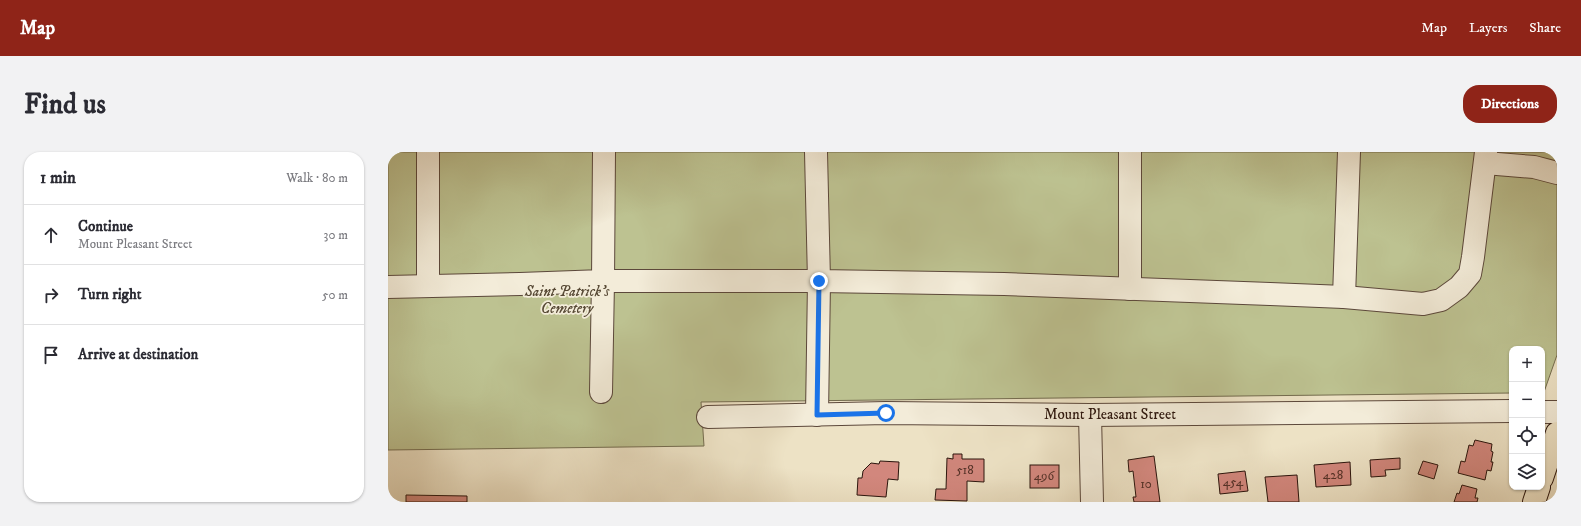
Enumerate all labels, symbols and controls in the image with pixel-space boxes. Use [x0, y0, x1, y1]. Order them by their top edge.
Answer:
text: Map [20, 17, 55, 40]
text: Map [1421, 19, 1447, 37]
text: Layers [1469, 19, 1507, 37]
text: Share [1529, 19, 1561, 37]
button: Directions [1463, 85, 1557, 123]
text: Find us [24, 87, 106, 122]
text: 1 min [40, 167, 76, 189]
text: Walk · 80 m [286, 170, 348, 186]
text: Continue [78, 217, 133, 236]
icon: ahead [40, 224, 62, 246]
text: 30 m [324, 227, 348, 243]
text: Mount Pleasant Street [78, 236, 193, 252]
route end [810, 272, 828, 290]
park label: Saint Patrick's Cemetery [524, 282, 610, 318]
icon: right [40, 284, 62, 306]
text: Turn right [78, 285, 141, 304]
text: 50 m [322, 287, 348, 303]
icon: arrive [40, 344, 62, 366]
text: Arrive at destination [78, 345, 198, 364]
map controls [1509, 346, 1545, 490]
button: + [1509, 346, 1545, 382]
button: − [1509, 382, 1545, 418]
route start [877, 404, 895, 422]
street label: Mount Pleasant Street [1044, 405, 1176, 424]
button: locate [1509, 418, 1545, 454]
button: layers [1509, 454, 1545, 490]
house number: 518 [956, 462, 974, 478]
house number: 428 [1323, 467, 1343, 483]
house number: 496 [1034, 468, 1056, 484]
house number: 454 [1223, 474, 1244, 490]
house number: 10 [1140, 476, 1152, 492]

